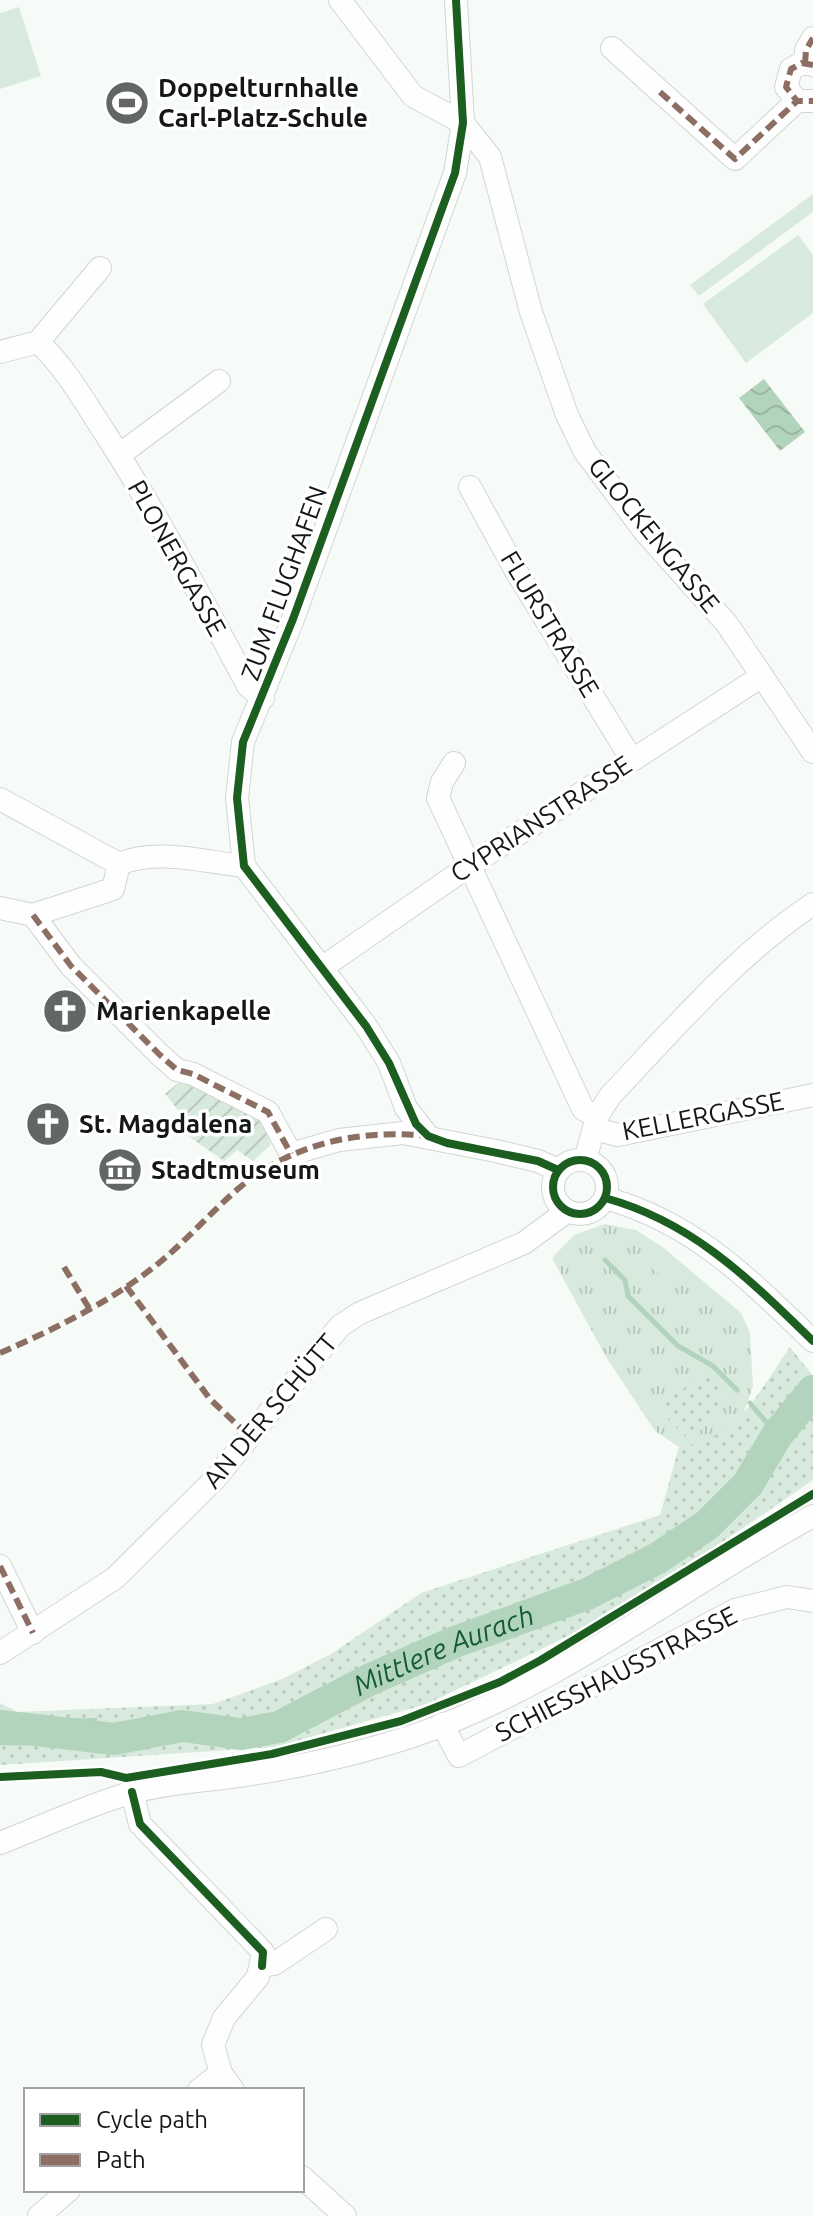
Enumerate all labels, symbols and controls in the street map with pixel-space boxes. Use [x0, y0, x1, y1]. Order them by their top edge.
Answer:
place label: Doppelturnhalle Carl-Platz-Schule [158, 73, 368, 132]
sports icon: Doppelturnhalle Carl-Platz-Schule [103, 79, 151, 127]
street label: GLOCKENGASSE [583, 451, 726, 618]
street label: PLONERGASSE [123, 475, 232, 641]
street label: ZUM FLUGHAFEN [235, 482, 332, 684]
street label: FLURSTRASSE [496, 546, 605, 702]
street label: CYPRIANSTRASSE [445, 749, 636, 888]
church icon: Marienkapelle [41, 987, 89, 1035]
place label: Marienkapelle [96, 996, 271, 1025]
street label: KELLERGASSE [620, 1086, 786, 1145]
church icon: St. Magdalena [24, 1100, 72, 1148]
place label: St. Magdalena [79, 1109, 252, 1138]
museum icon: Stadtmuseum [96, 1146, 144, 1194]
place label: Stadtmuseum [151, 1155, 320, 1184]
street label: AN DER SCHÜTT [197, 1328, 342, 1493]
water label: Mittlere Aurach [347, 1599, 538, 1701]
street label: SCHIESSHAUSSTRASSE [490, 1600, 741, 1747]
legend [24, 2088, 304, 2192]
text: Cycle path [96, 2106, 208, 2133]
text: Path [96, 2146, 146, 2173]

